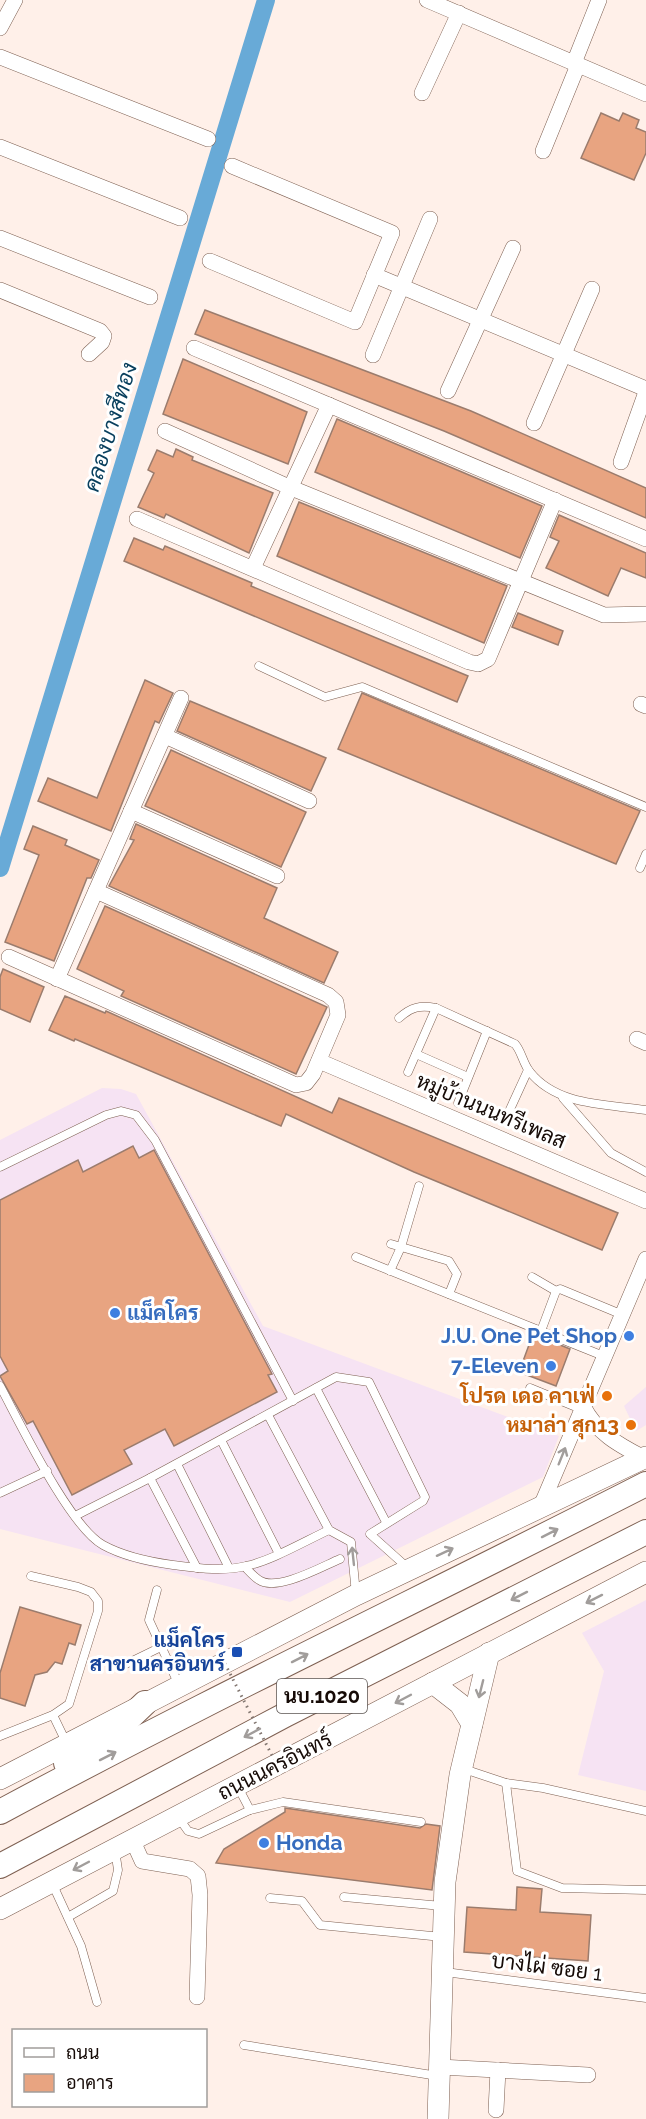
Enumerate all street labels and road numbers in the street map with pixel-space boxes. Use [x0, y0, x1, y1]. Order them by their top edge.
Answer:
street label: หมู่บ้านนนทรีเพลส [411, 1068, 570, 1156]
road number: นบ.1020 [277, 1679, 367, 1713]
street label: ถนนนครอินทร์ [213, 1725, 336, 1805]
street label: บางไผ่ ซอย 1 [490, 1947, 604, 1986]

